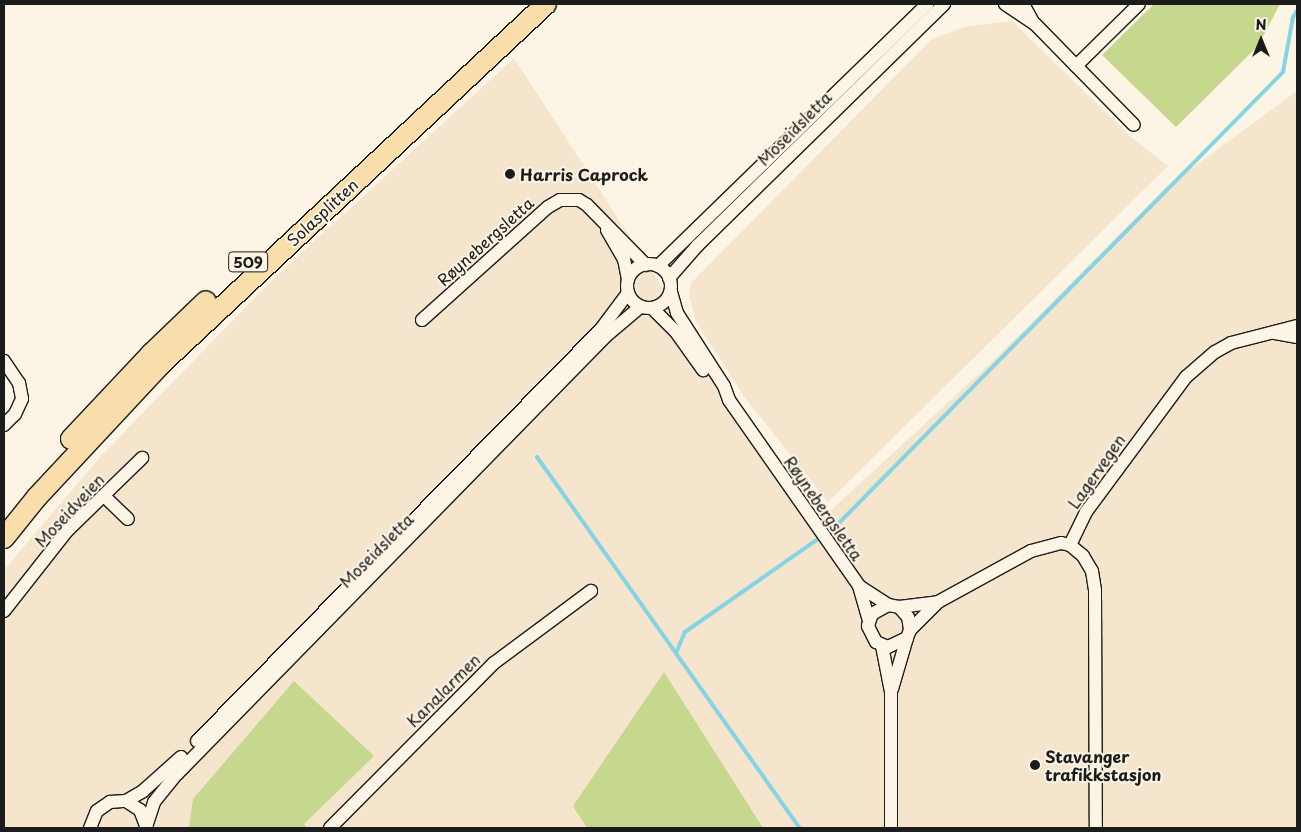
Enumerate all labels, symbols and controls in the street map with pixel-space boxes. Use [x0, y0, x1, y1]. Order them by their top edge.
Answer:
text: N [1255, 14, 1267, 35]
north arrow [1236, 15, 1286, 65]
street label: Moseidsletta [753, 87, 835, 169]
place label: Harris Caprock [520, 164, 648, 184]
marker: Harris Caprock [504, 168, 516, 180]
street label: Solasplitten [283, 174, 361, 250]
street label: Røynebergsletta [433, 193, 537, 289]
road number: 509 [228, 250, 268, 274]
street label: Lagervegen [1063, 430, 1129, 512]
street label: Røynebergsletta [781, 452, 867, 564]
street label: Moseidveien [30, 470, 108, 550]
street label: Moseidsletta [335, 509, 417, 591]
street label: Kanalarmen [402, 649, 484, 731]
place label: Stavanger trafikkstasjon [1045, 746, 1161, 784]
marker: Stavanger trafikkstasjon [1029, 759, 1041, 771]

